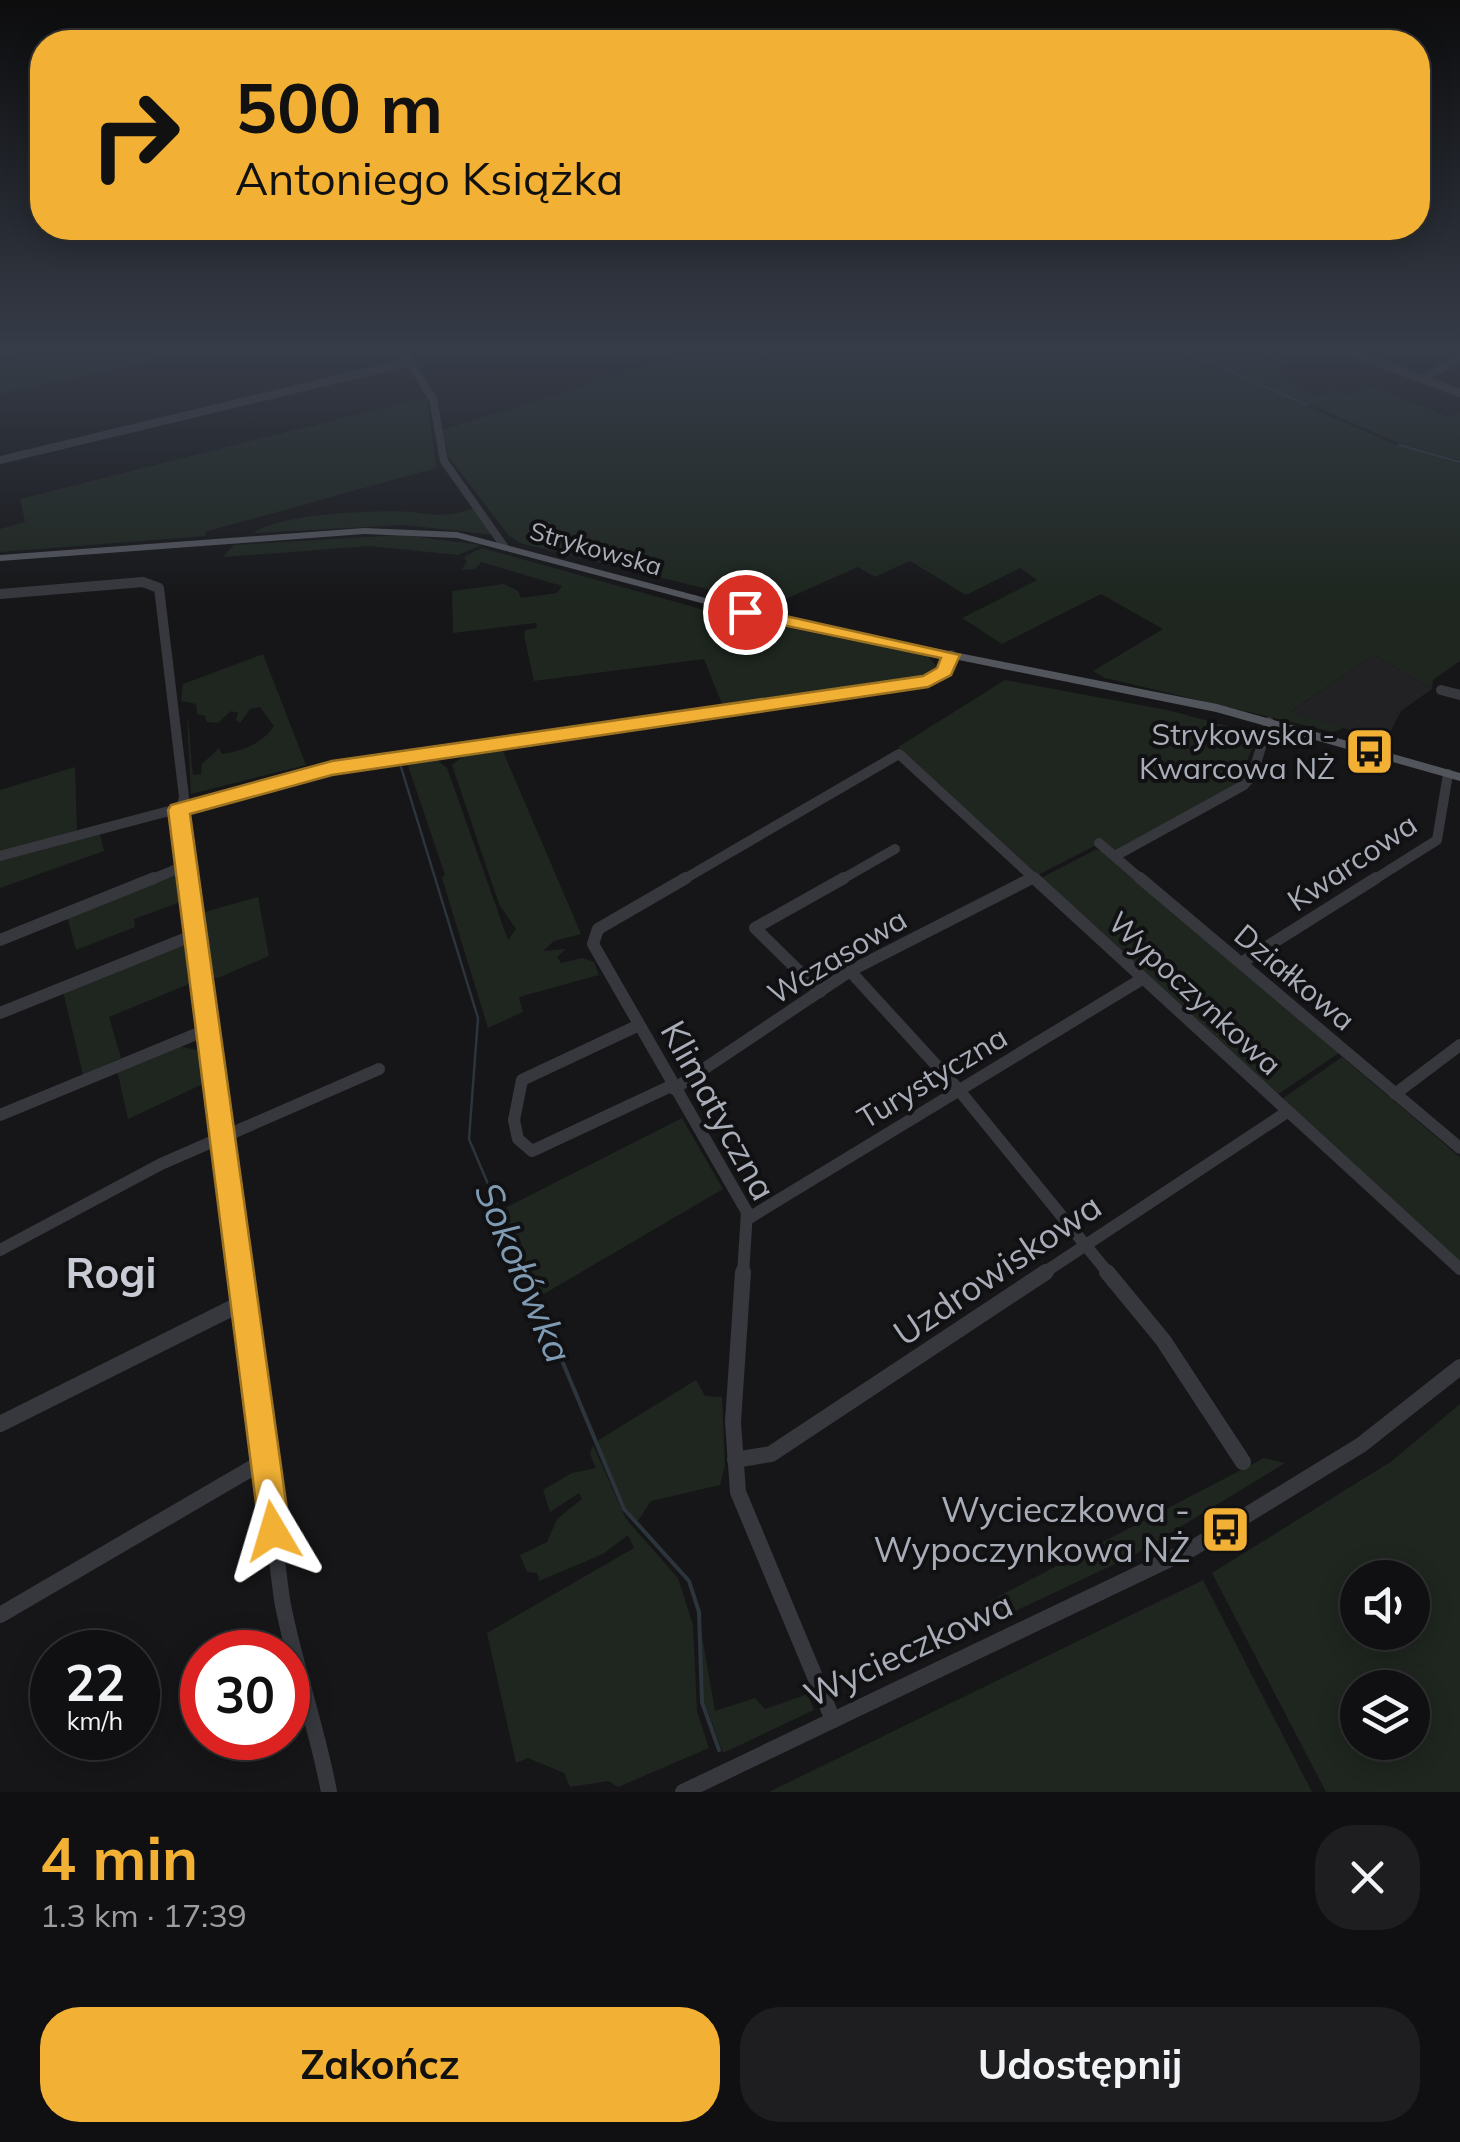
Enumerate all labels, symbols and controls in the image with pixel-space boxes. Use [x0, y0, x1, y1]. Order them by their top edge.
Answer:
text: 500 m [235, 63, 443, 151]
icon: right [70, 70, 200, 200]
text: Antoniego Książka [235, 150, 623, 206]
street label: Strykowska [527, 514, 665, 582]
pin [703, 570, 788, 655]
icon: arrive [718, 585, 773, 640]
place label: Strykowska - Kwarcowa NŻ [1139, 715, 1335, 787]
bus stop icon: Strykowska - Kwarcowa NŻ [1344, 725, 1396, 777]
street label: Kwarcowa [1280, 805, 1424, 919]
street label: Wczasowa [761, 900, 913, 1012]
street label: Wypoczynkowa [1100, 903, 1290, 1083]
street label: Działkowa [1227, 916, 1363, 1038]
street label: Klimatyczna [652, 1013, 786, 1207]
street label: Turystyczna [850, 1017, 1014, 1137]
water label: Sokołówka [464, 1174, 584, 1370]
street label: Uzdrowiskowa [885, 1183, 1109, 1355]
district label: Rogi [66, 1246, 156, 1299]
position arrow [221, 1479, 325, 1583]
place label: Wycieczkowa - Wypoczynkowa NŻ [874, 1487, 1190, 1571]
bus stop icon: Wycieczkowa - Wypoczynkowa NŻ [1199, 1503, 1251, 1555]
map controls [1340, 1560, 1430, 1760]
button: sound [1340, 1560, 1430, 1650]
street label: Wycieczkowa [797, 1582, 1019, 1716]
speed limit sign: 30 [180, 1630, 310, 1760]
text: 22 [65, 1651, 125, 1714]
button: layers [1340, 1670, 1430, 1760]
text: km/h [67, 1705, 123, 1736]
text: 4 min [40, 1820, 198, 1895]
button: close [1315, 1825, 1420, 1930]
text: 1.3 km · 17:39 [40, 1895, 247, 1935]
button: Zakończ [40, 2007, 720, 2122]
button: Udostępnij [740, 2007, 1420, 2122]

